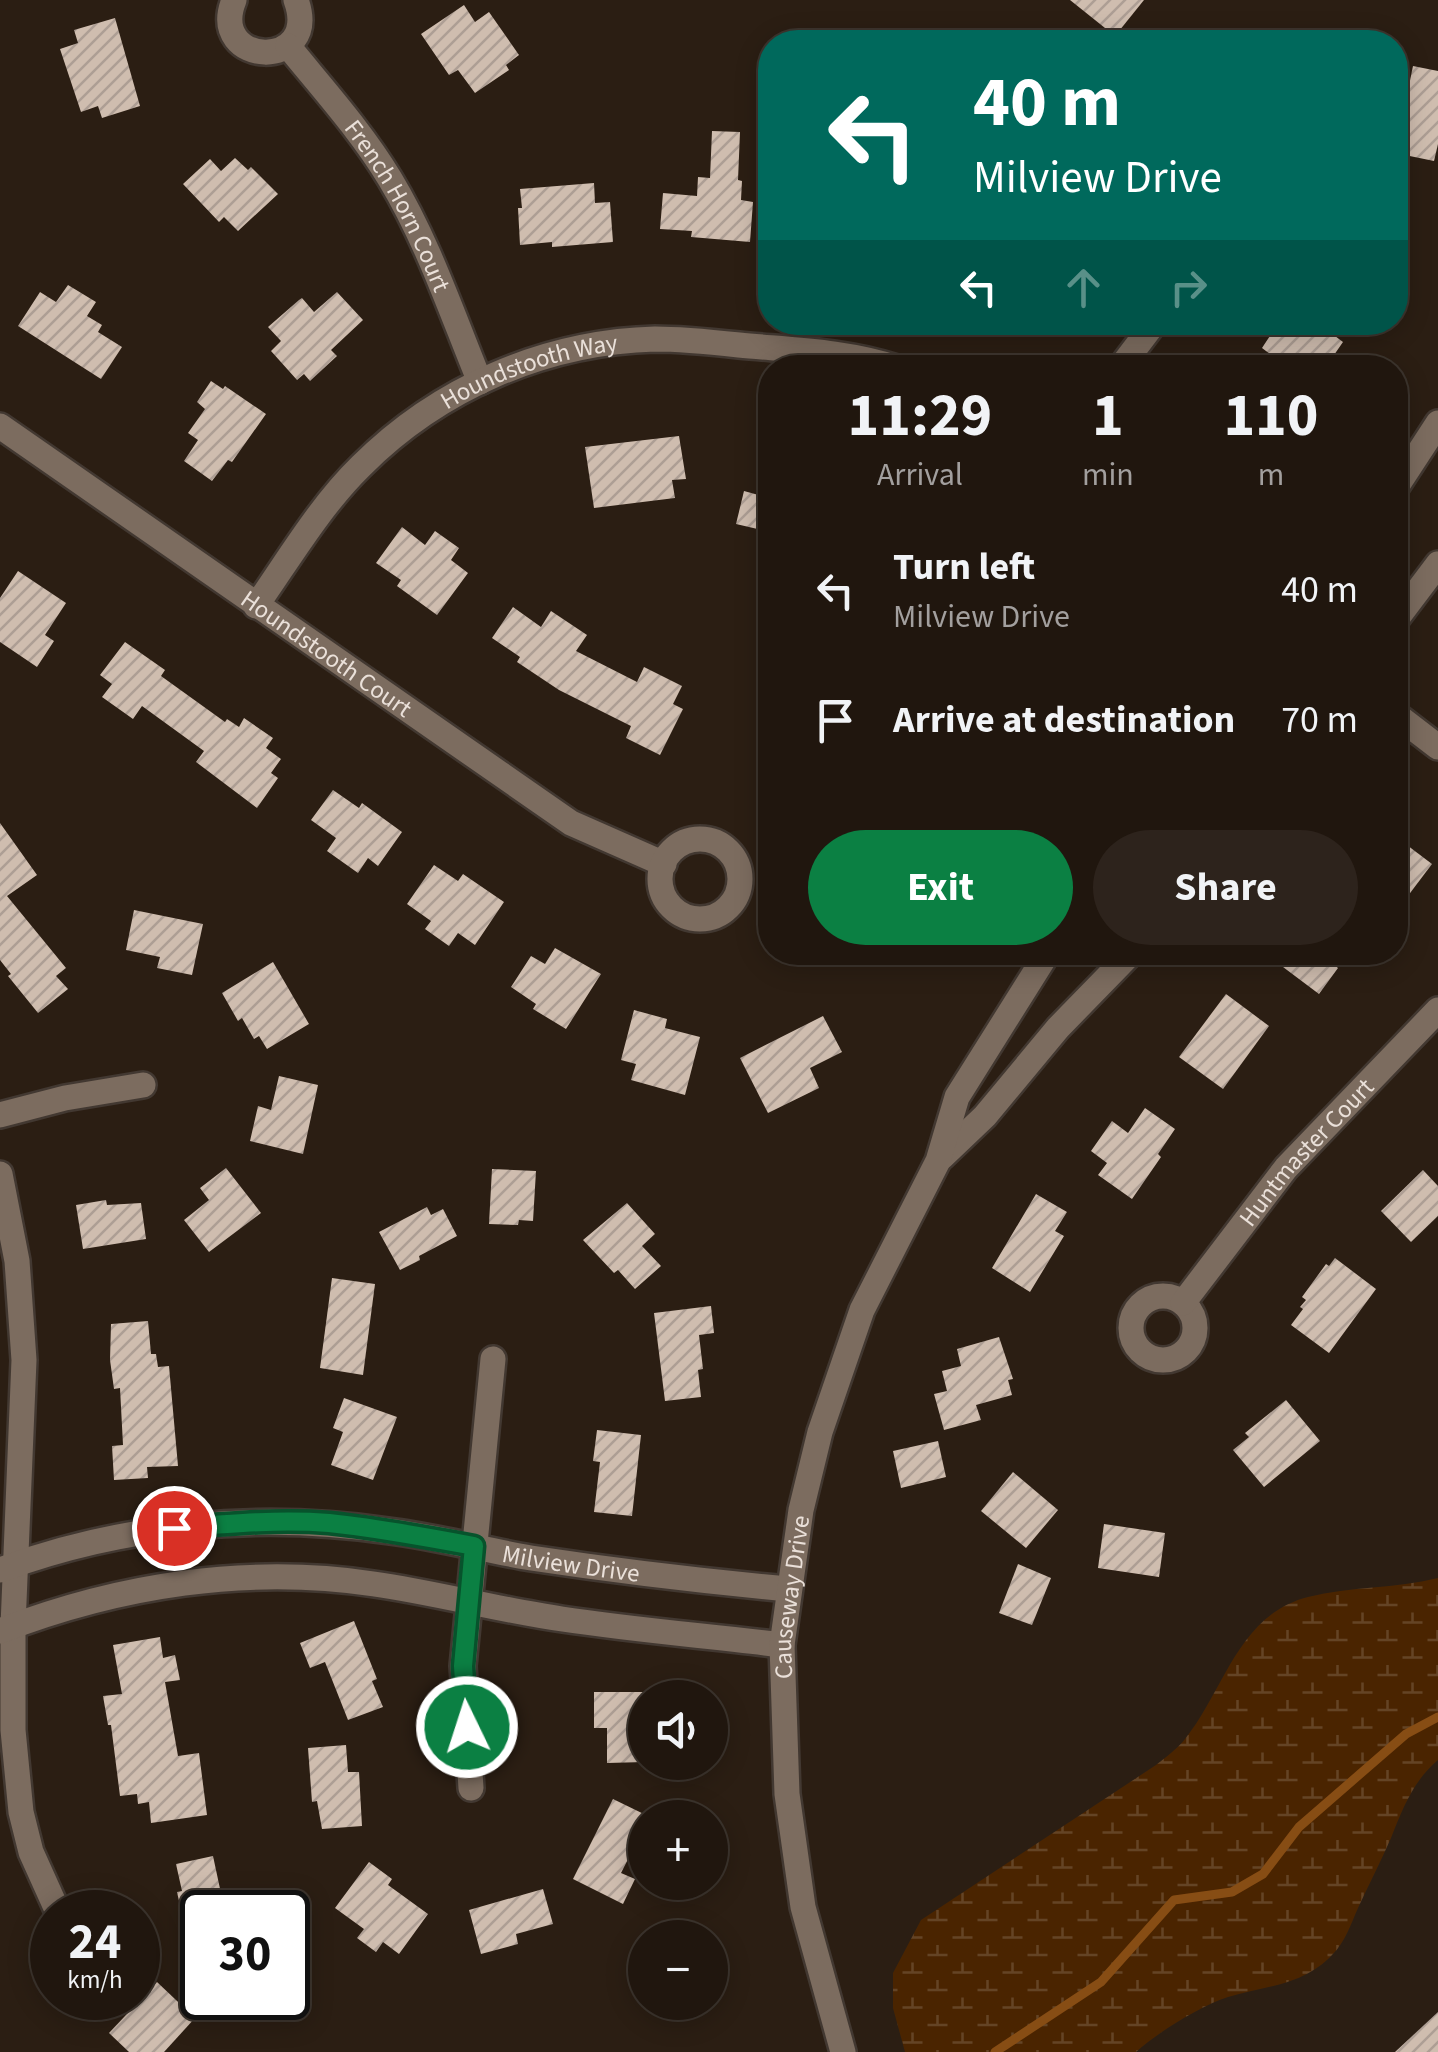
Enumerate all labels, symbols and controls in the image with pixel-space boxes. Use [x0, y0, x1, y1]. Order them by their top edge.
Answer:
text: 40 m [973, 53, 1121, 153]
icon: left [808, 70, 938, 200]
street label: French Horn Court [336, 112, 459, 298]
text: Milview Drive [973, 146, 1222, 210]
icon: left [951, 260, 1006, 315]
icon: ahead [1056, 260, 1111, 315]
icon: right [1161, 260, 1216, 315]
street label: Houndstooth Way [434, 325, 620, 419]
text: 11:29 [848, 374, 992, 459]
text: 1 [1092, 374, 1124, 459]
text: 110 [1223, 374, 1318, 459]
text: Arrival [877, 452, 963, 498]
text: min [1082, 452, 1134, 498]
text: m [1258, 452, 1284, 498]
text: Turn left [893, 540, 1035, 594]
icon: left [808, 563, 863, 618]
text: 40 m [1281, 563, 1358, 617]
street label: Houndstooth Court [233, 582, 420, 727]
text: Milview Drive [893, 594, 1070, 640]
icon: arrive [808, 693, 863, 748]
text: Arrive at destination [893, 693, 1235, 747]
text: 70 m [1281, 693, 1358, 747]
button: Exit [808, 830, 1073, 945]
button: Share [1093, 830, 1358, 945]
street label: Huntmaster Court [1231, 1070, 1383, 1234]
pin [132, 1486, 217, 1571]
icon: arrive [147, 1501, 202, 1556]
street label: Causeway Drive [765, 1513, 819, 1680]
street label: Milview Drive [499, 1536, 642, 1592]
position arrow [415, 1675, 519, 1779]
map controls [628, 1680, 728, 2020]
button: sound [628, 1680, 728, 1780]
button: + [628, 1800, 728, 1900]
speed limit sign: 30 [180, 1890, 310, 2020]
text: 24 [69, 1907, 121, 1978]
button: − [628, 1920, 728, 2020]
text: km/h [67, 1962, 123, 1998]

